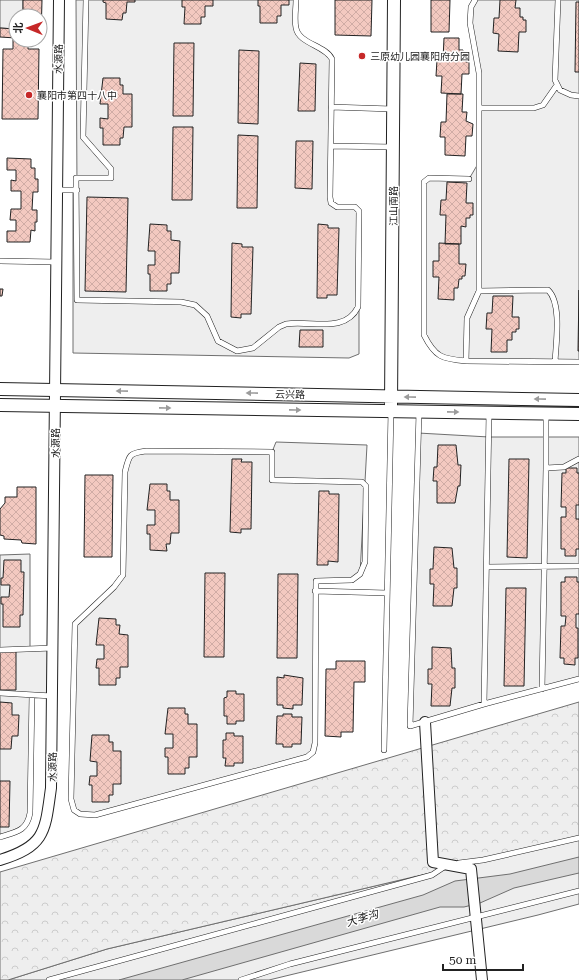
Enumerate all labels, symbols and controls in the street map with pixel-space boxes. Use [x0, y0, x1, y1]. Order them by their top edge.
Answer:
north arrow [8, 8, 48, 48]
text: 北 [12, 22, 25, 33]
street label: 水源路 [53, 44, 64, 74]
marker: 三原幼儿园襄阳府分园 [357, 51, 367, 61]
place label: 三原幼儿园襄阳府分园 [370, 51, 470, 62]
marker: 襄阳市第四十八中 [24, 90, 34, 100]
place label: 襄阳市第四十八中 [37, 90, 117, 101]
street label: 江山南路 [388, 186, 399, 226]
one-way arrow [115, 388, 128, 394]
street label: 云兴路 [275, 389, 305, 400]
one-way arrow [245, 390, 258, 396]
one-way arrow [403, 394, 416, 400]
one-way arrow [533, 396, 546, 402]
one-way arrow [159, 405, 172, 411]
one-way arrow [289, 407, 302, 413]
one-way arrow [447, 409, 459, 416]
street label: 水源路 [50, 428, 61, 458]
street label: 水源路 [47, 752, 58, 782]
water label: 大李沟 [344, 907, 381, 929]
scale bar [443, 946, 523, 972]
text: 50 m [449, 953, 476, 967]

